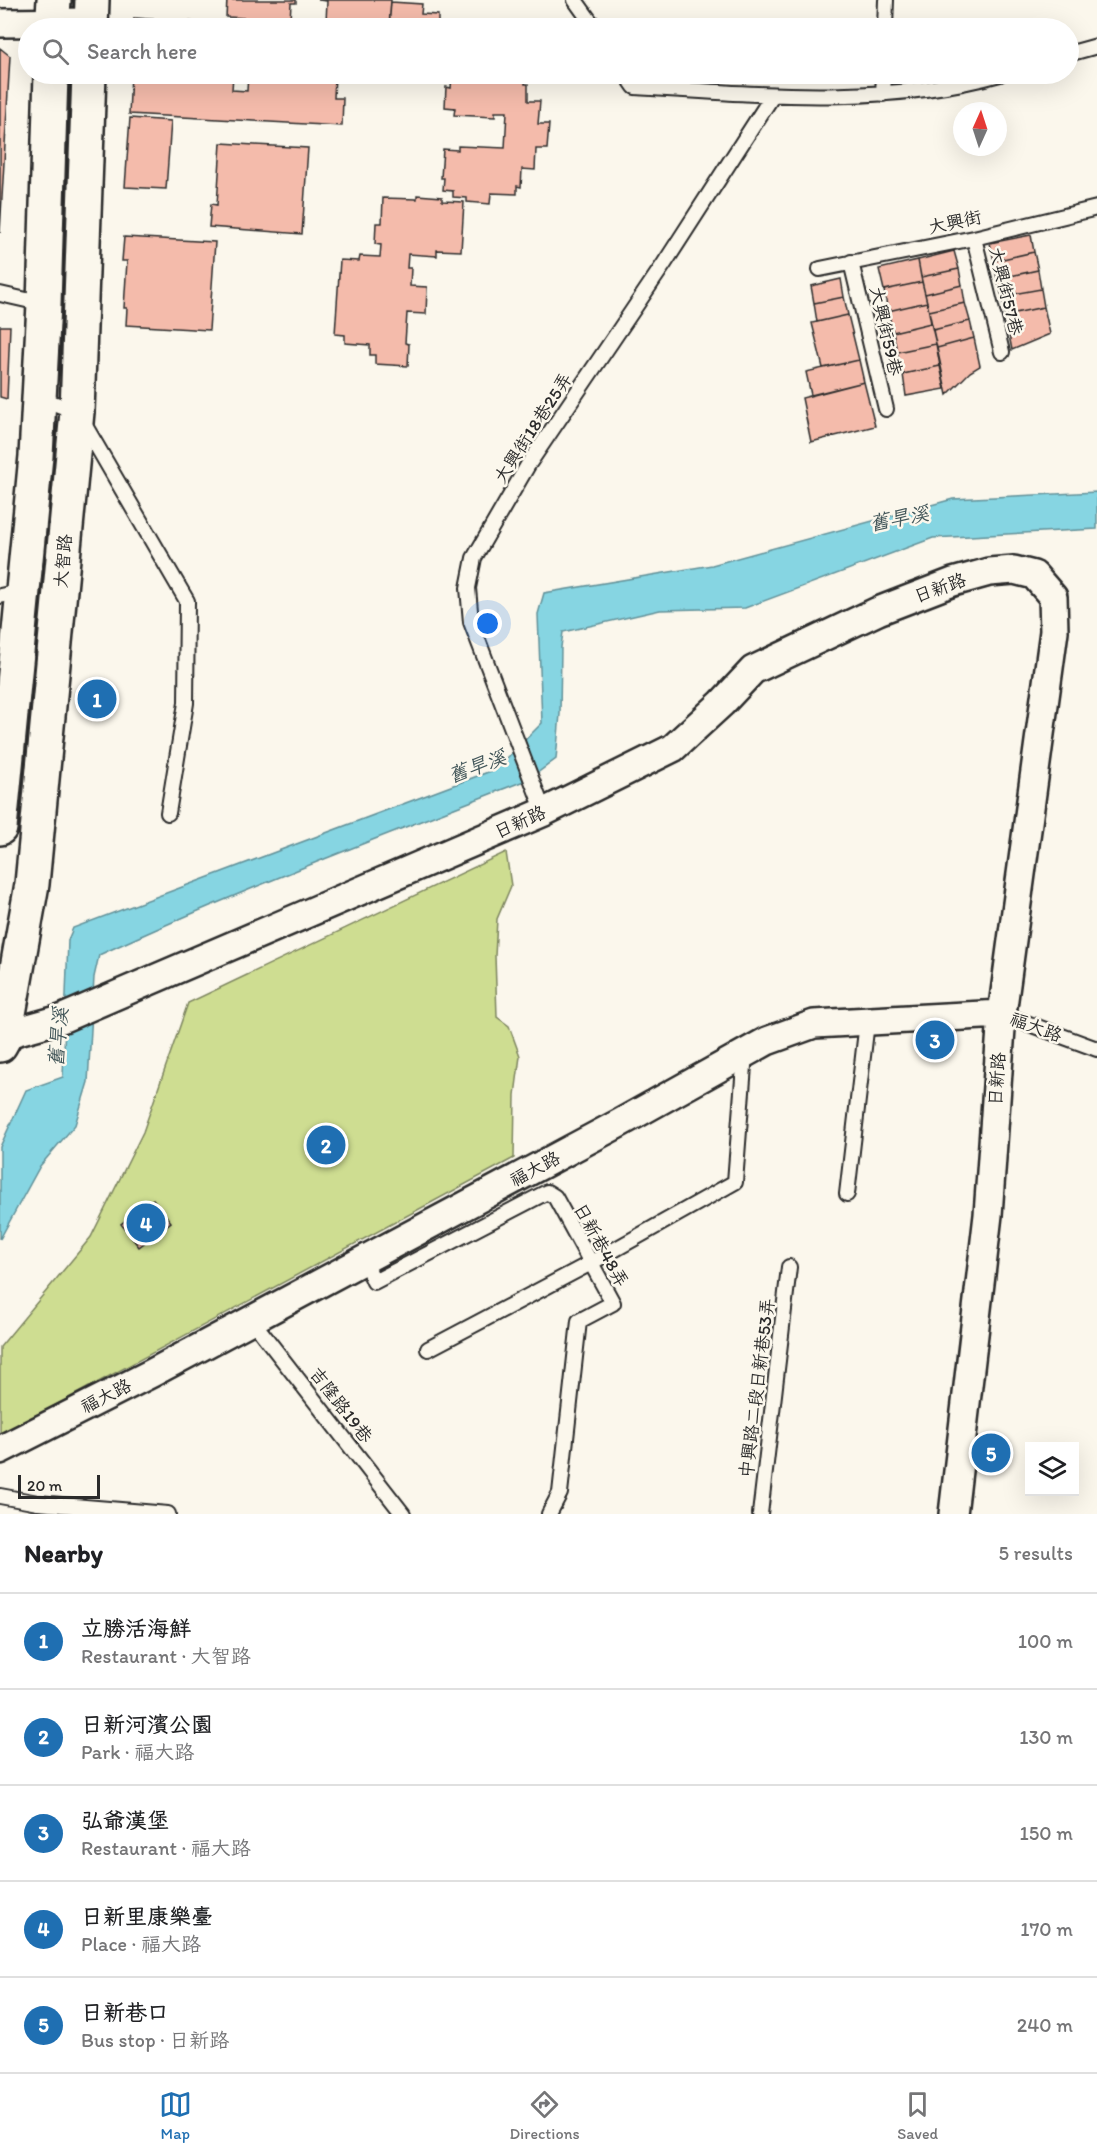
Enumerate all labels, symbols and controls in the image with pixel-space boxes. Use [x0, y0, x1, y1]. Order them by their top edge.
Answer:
search box [18, 18, 1079, 84]
icon: search [39, 35, 72, 68]
text: Search here [87, 38, 197, 65]
north arrow [953, 102, 1007, 156]
street label: 大興街 [926, 206, 984, 238]
street label: 大興街57巷 [984, 244, 1028, 338]
street label: 大興街59巷 [865, 284, 907, 378]
street label: 大興街18巷25弄 [489, 369, 577, 487]
water label: 舊旱溪 [867, 500, 932, 536]
street label: 大智路 [50, 533, 76, 589]
street label: 日新路 [911, 568, 969, 608]
your location [473, 609, 502, 638]
pin: 1 [78, 676, 116, 722]
water label: 舊旱溪 [445, 744, 510, 788]
street label: 日新路 [491, 801, 549, 843]
water label: 舊旱溪 [43, 1005, 73, 1068]
street label: 福大路 [1007, 1007, 1065, 1047]
pin: 3 [916, 1018, 954, 1062]
street label: 日新路 [984, 1051, 1010, 1107]
pin: 2 [306, 1122, 346, 1168]
street label: 福大路 [506, 1147, 564, 1191]
street label: 日新巷48弄 [569, 1199, 633, 1291]
pin: 4 [126, 1200, 166, 1246]
street label: 中興路二段日新巷53弄 [735, 1297, 779, 1479]
street label: 吉隆路19巷 [305, 1363, 377, 1447]
street label: 福大路 [77, 1374, 135, 1418]
pin: 5 [972, 1430, 1010, 1476]
map controls [1025, 1442, 1079, 1496]
button: layers [1025, 1442, 1079, 1496]
scale bar [18, 1472, 100, 1500]
text: 20 m [27, 1476, 62, 1495]
text: Nearby [24, 1537, 103, 1569]
text: 5 results [999, 1541, 1073, 1565]
text: 立勝活海鮮 [81, 1615, 191, 1642]
text: 1 [39, 1629, 48, 1653]
text: 100 m [1018, 1629, 1073, 1653]
text: Restaurant · 大智路 [81, 1644, 251, 1668]
text: 日新河濱公園 [81, 1711, 213, 1738]
text: 2 [38, 1725, 49, 1749]
text: 130 m [1019, 1725, 1073, 1749]
text: Park · 福大路 [81, 1740, 194, 1764]
text: 弘爺漢堡 [81, 1807, 169, 1834]
text: 3 [38, 1821, 49, 1845]
text: 150 m [1020, 1821, 1073, 1845]
text: Restaurant · 福大路 [81, 1836, 251, 1860]
text: 日新里康樂臺 [81, 1903, 213, 1930]
text: 4 [37, 1917, 50, 1941]
text: 170 m [1020, 1917, 1073, 1941]
text: Place · 福大路 [81, 1932, 201, 1956]
text: 日新巷口 [81, 1999, 169, 2026]
text: 5 [38, 2013, 49, 2037]
text: 240 m [1017, 2013, 1073, 2037]
text: Bus stop · 日新路 [81, 2028, 229, 2052]
tab: Map [159, 2088, 192, 2143]
tab: Directions [509, 2088, 580, 2143]
tab: Saved [897, 2088, 938, 2143]

